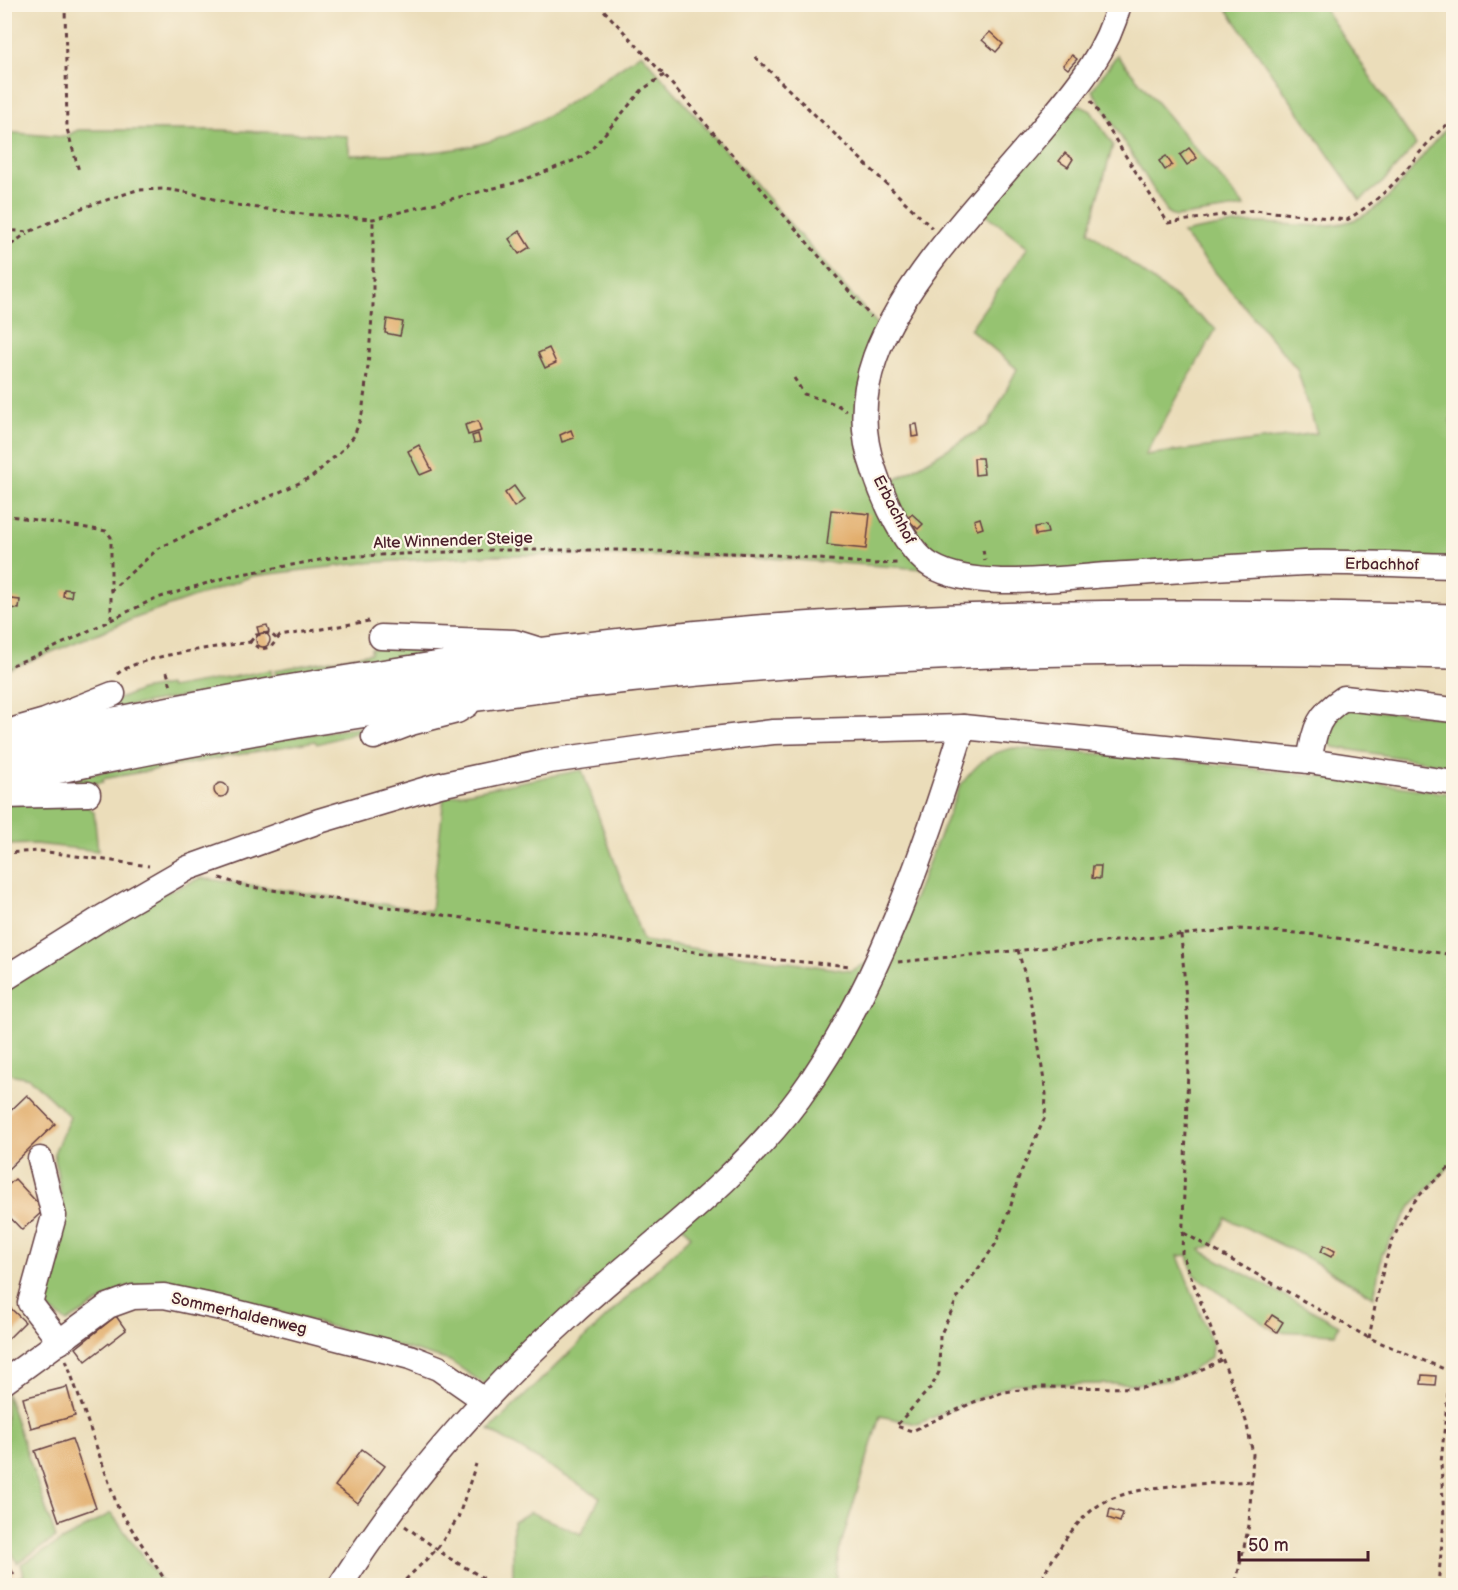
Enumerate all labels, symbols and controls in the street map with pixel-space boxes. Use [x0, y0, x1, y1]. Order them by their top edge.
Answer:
street label: Erbachhof [869, 472, 919, 548]
street label: Alte Winnender Steige [373, 529, 534, 553]
street label: Erbachhof [1345, 555, 1419, 575]
street label: Sommerhaldenweg [169, 1289, 309, 1339]
scale bar [1239, 1524, 1368, 1562]
text: 50 m [1248, 1535, 1289, 1556]

